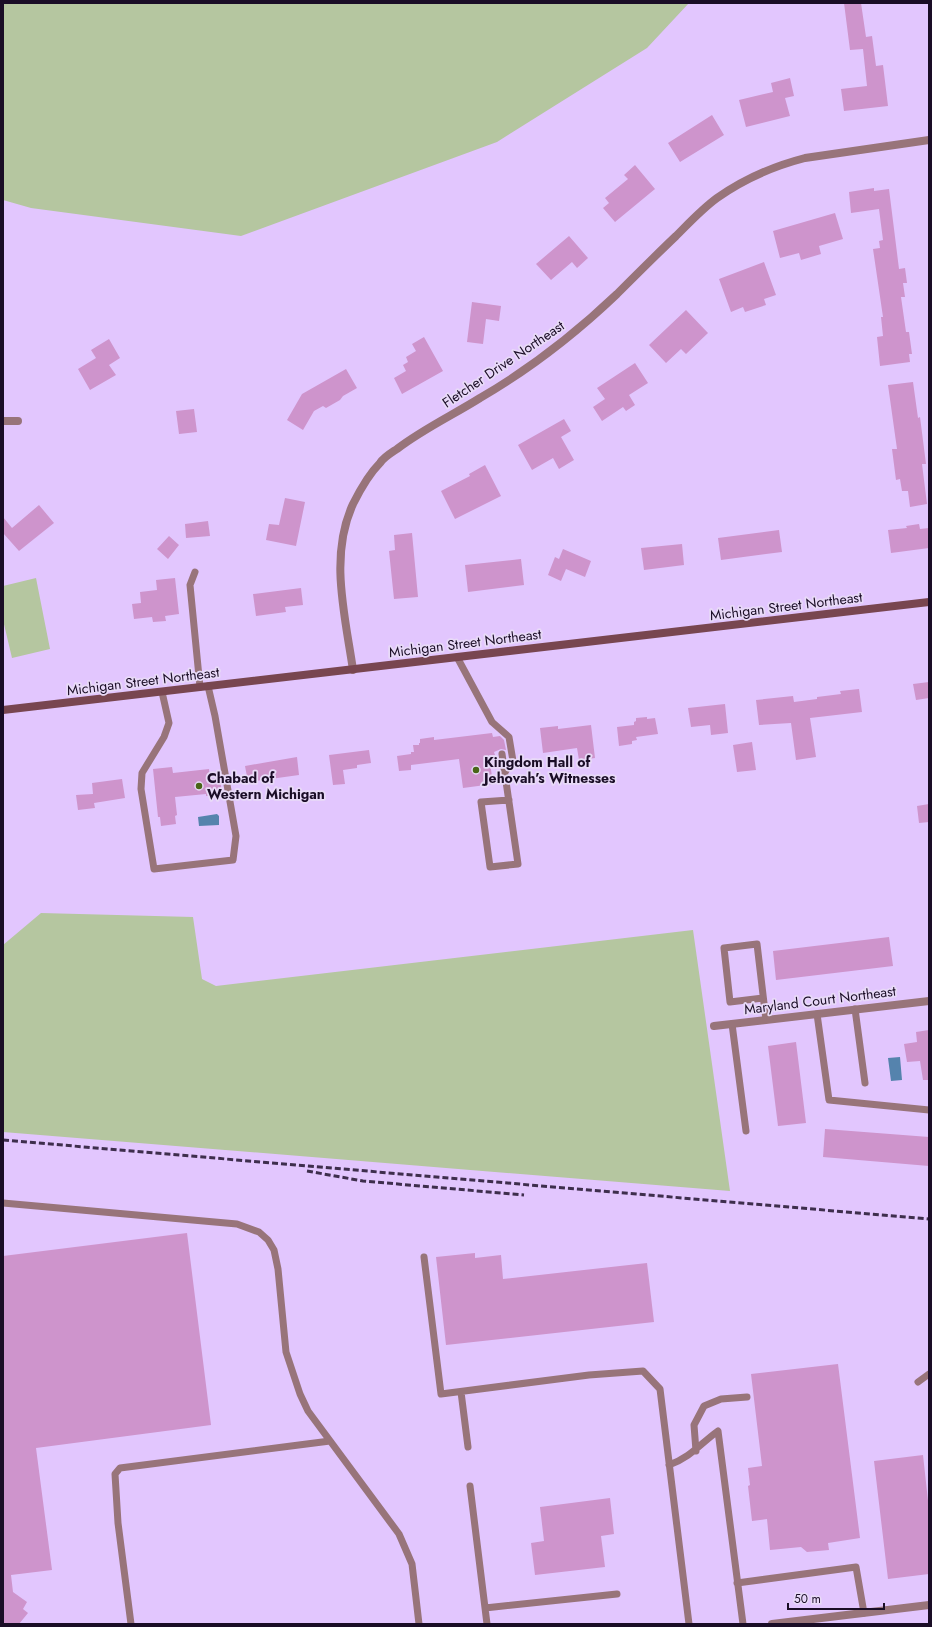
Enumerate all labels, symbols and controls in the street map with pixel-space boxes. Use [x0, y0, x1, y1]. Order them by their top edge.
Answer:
street label: Fletcher Drive Northeast [438, 315, 569, 412]
street label: Michigan Street Northeast [709, 587, 864, 625]
street label: Michigan Street Northeast [388, 624, 543, 662]
street label: Michigan Street Northeast [66, 662, 221, 700]
place label: Kingdom Hall of Jehovah’s Witnesses [481, 752, 616, 788]
marker: Kingdom Hall of Jehovah’s Witnesses [471, 765, 481, 775]
place label: Chabad of Western Michigan [207, 768, 325, 804]
marker: Chabad of Western Michigan [194, 781, 204, 791]
street label: Maryland Court Northeast [743, 981, 898, 1019]
scale bar [788, 1585, 884, 1611]
text: 50 m [794, 1590, 821, 1608]

